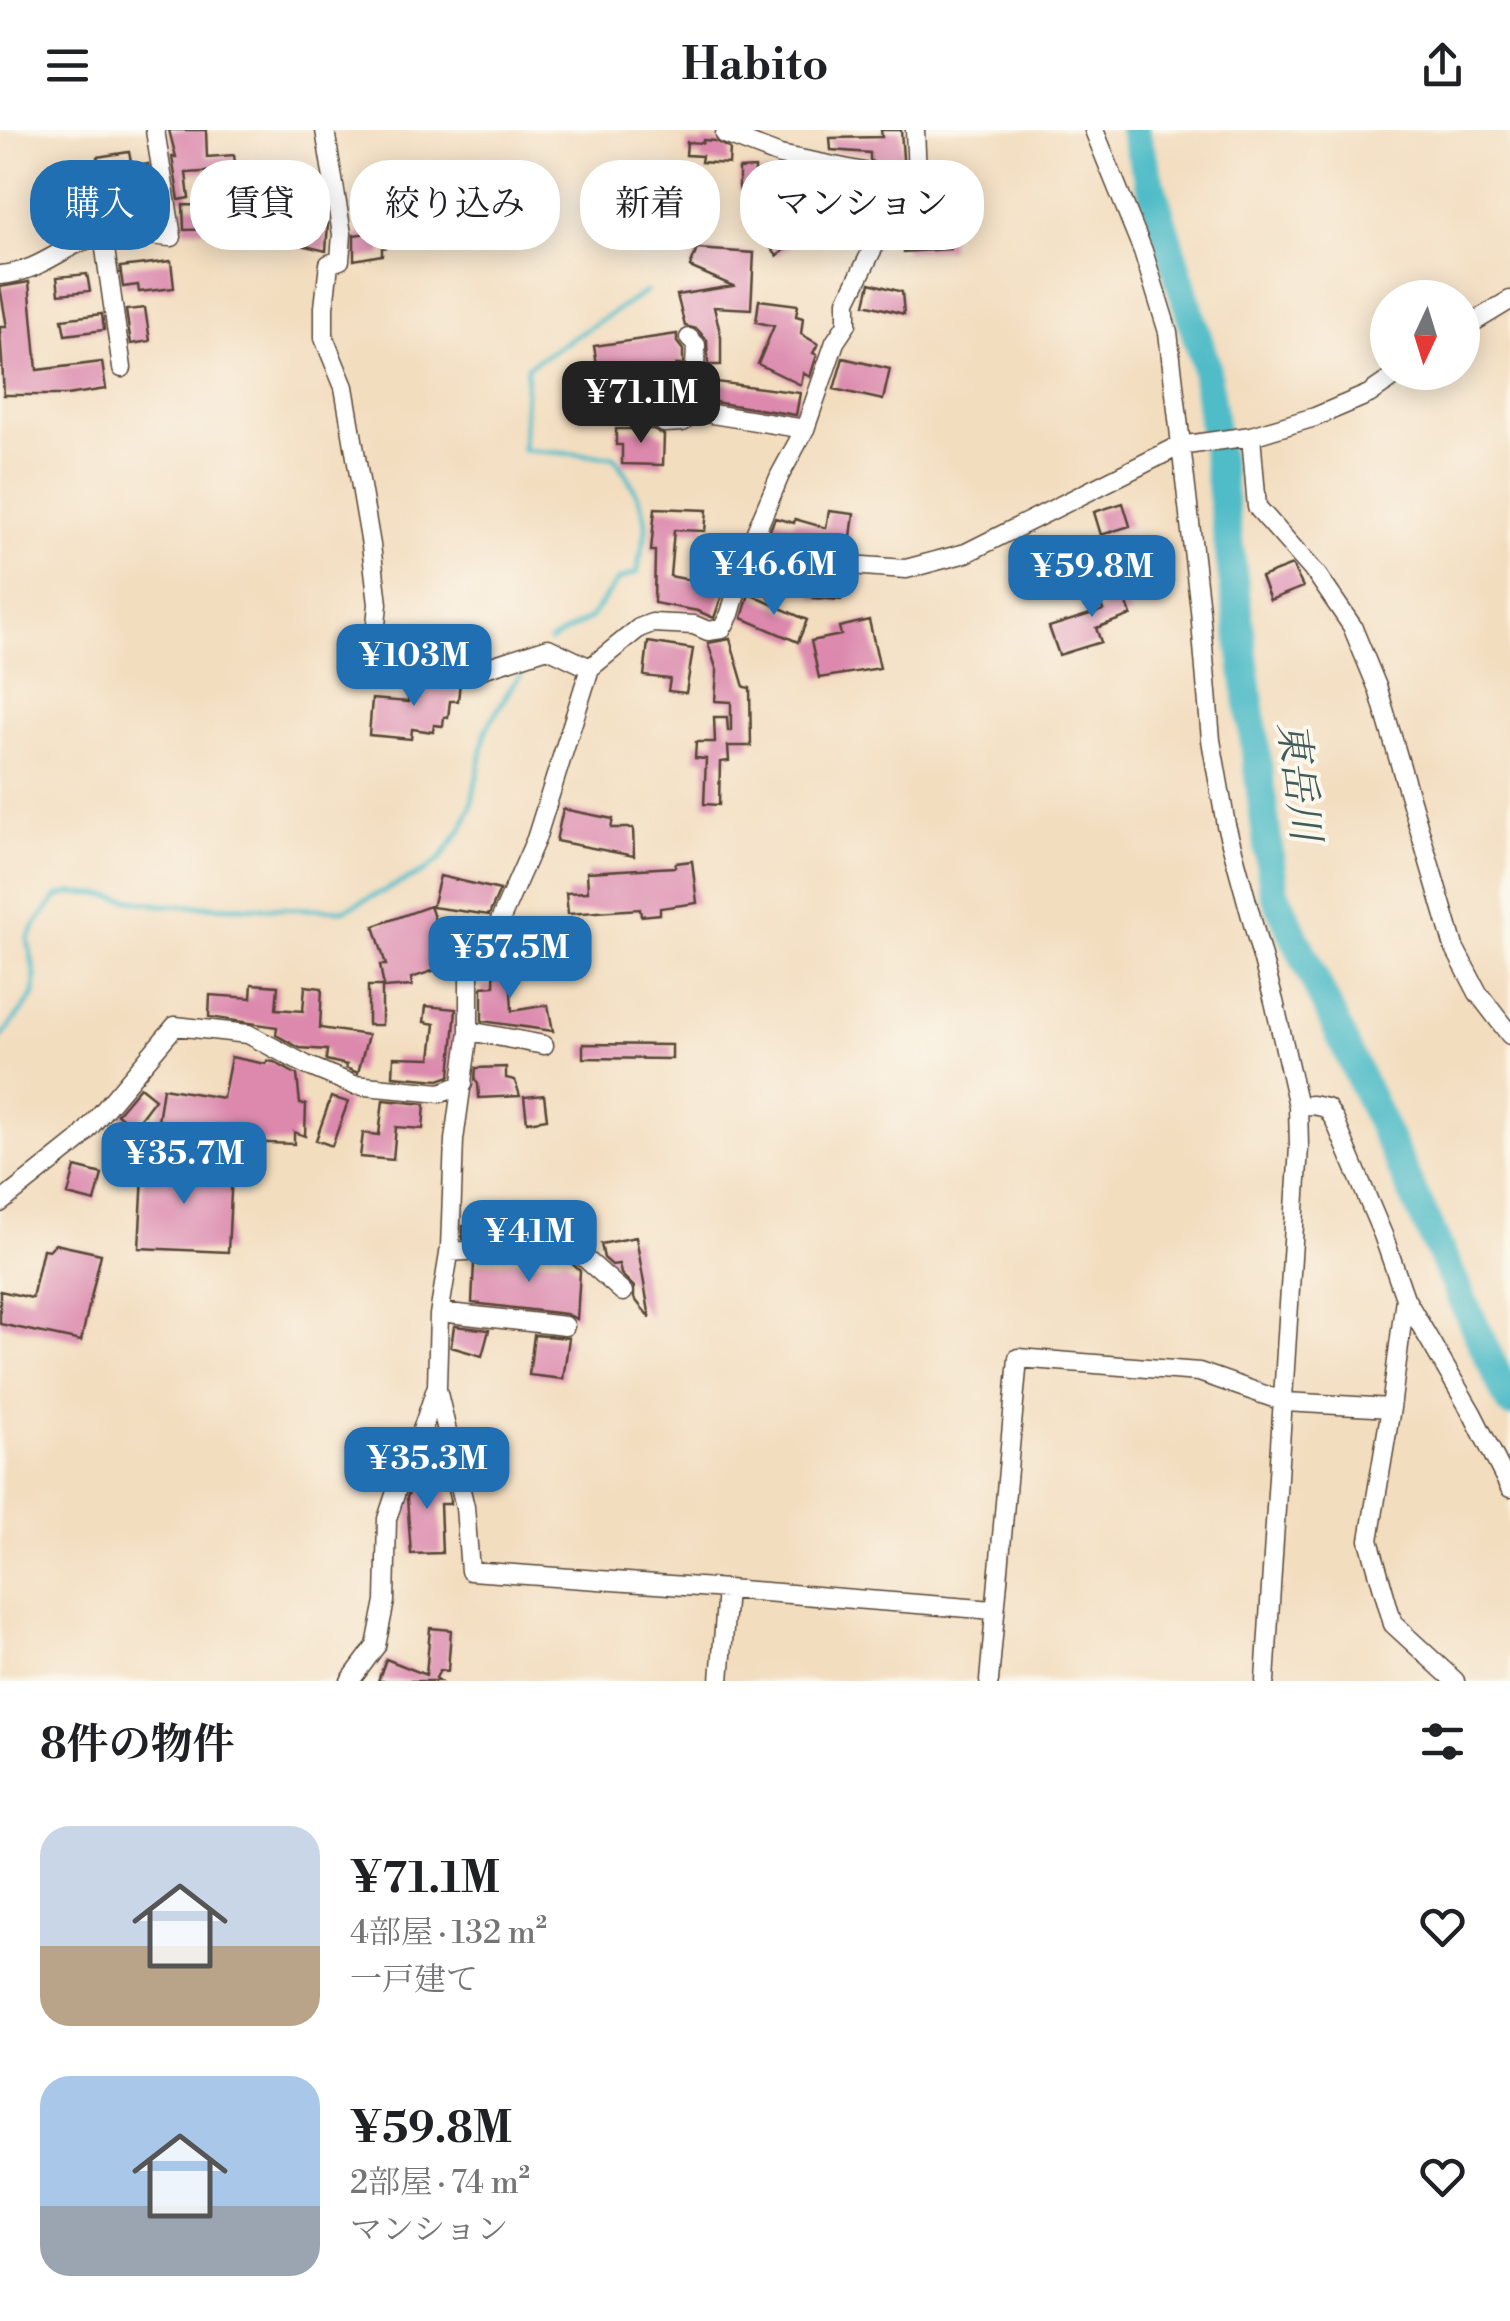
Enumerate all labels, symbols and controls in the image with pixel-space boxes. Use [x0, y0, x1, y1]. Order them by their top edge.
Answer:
text: Habito [681, 37, 829, 94]
icon: menu [40, 38, 95, 93]
icon: share [1415, 38, 1470, 93]
chip: 購入 [30, 160, 170, 250]
chip: 賃貸 [190, 160, 330, 250]
chip: 絞り込み [350, 160, 560, 250]
chip: 新着 [580, 160, 720, 250]
chip: マンション [740, 160, 984, 250]
north arrow [1370, 280, 1480, 390]
map controls [1370, 280, 1480, 390]
pin: ¥71.1M [560, 361, 722, 446]
text: ¥71.1M [584, 373, 698, 413]
pin: ¥46.6M [693, 533, 855, 618]
pin: ¥59.8M [1011, 535, 1173, 620]
text: ¥46.6M [712, 545, 836, 585]
text: ¥59.8M [1030, 547, 1154, 587]
pin: ¥103M [344, 624, 484, 709]
text: ¥103M [358, 636, 470, 676]
water label: 東岳川 [1266, 719, 1331, 848]
pin: ¥57.5M [429, 916, 591, 1001]
text: ¥57.5M [451, 928, 569, 968]
pin: ¥35.7M [103, 1122, 265, 1207]
text: ¥35.7M [124, 1134, 244, 1174]
pin: ¥41M [470, 1200, 588, 1285]
text: ¥41M [484, 1212, 574, 1252]
pin: ¥35.3M [346, 1427, 508, 1512]
text: ¥35.3M [366, 1439, 488, 1479]
icon: filters [1415, 1714, 1470, 1769]
text: 8件の物件 [40, 1719, 235, 1772]
text: ¥71.1M [350, 1853, 500, 1906]
icon: home [120, 1866, 240, 1986]
icon: heart [1415, 1899, 1470, 1954]
text: 4部屋 · 132 m² [350, 1913, 547, 1953]
text: 一戸建て [350, 1960, 478, 2000]
text: ¥59.8M [350, 2103, 512, 2156]
icon: home [120, 2116, 240, 2236]
icon: heart [1415, 2149, 1470, 2204]
text: 2部屋 · 74 m² [350, 2163, 530, 2203]
text: マンション [350, 2210, 509, 2250]

